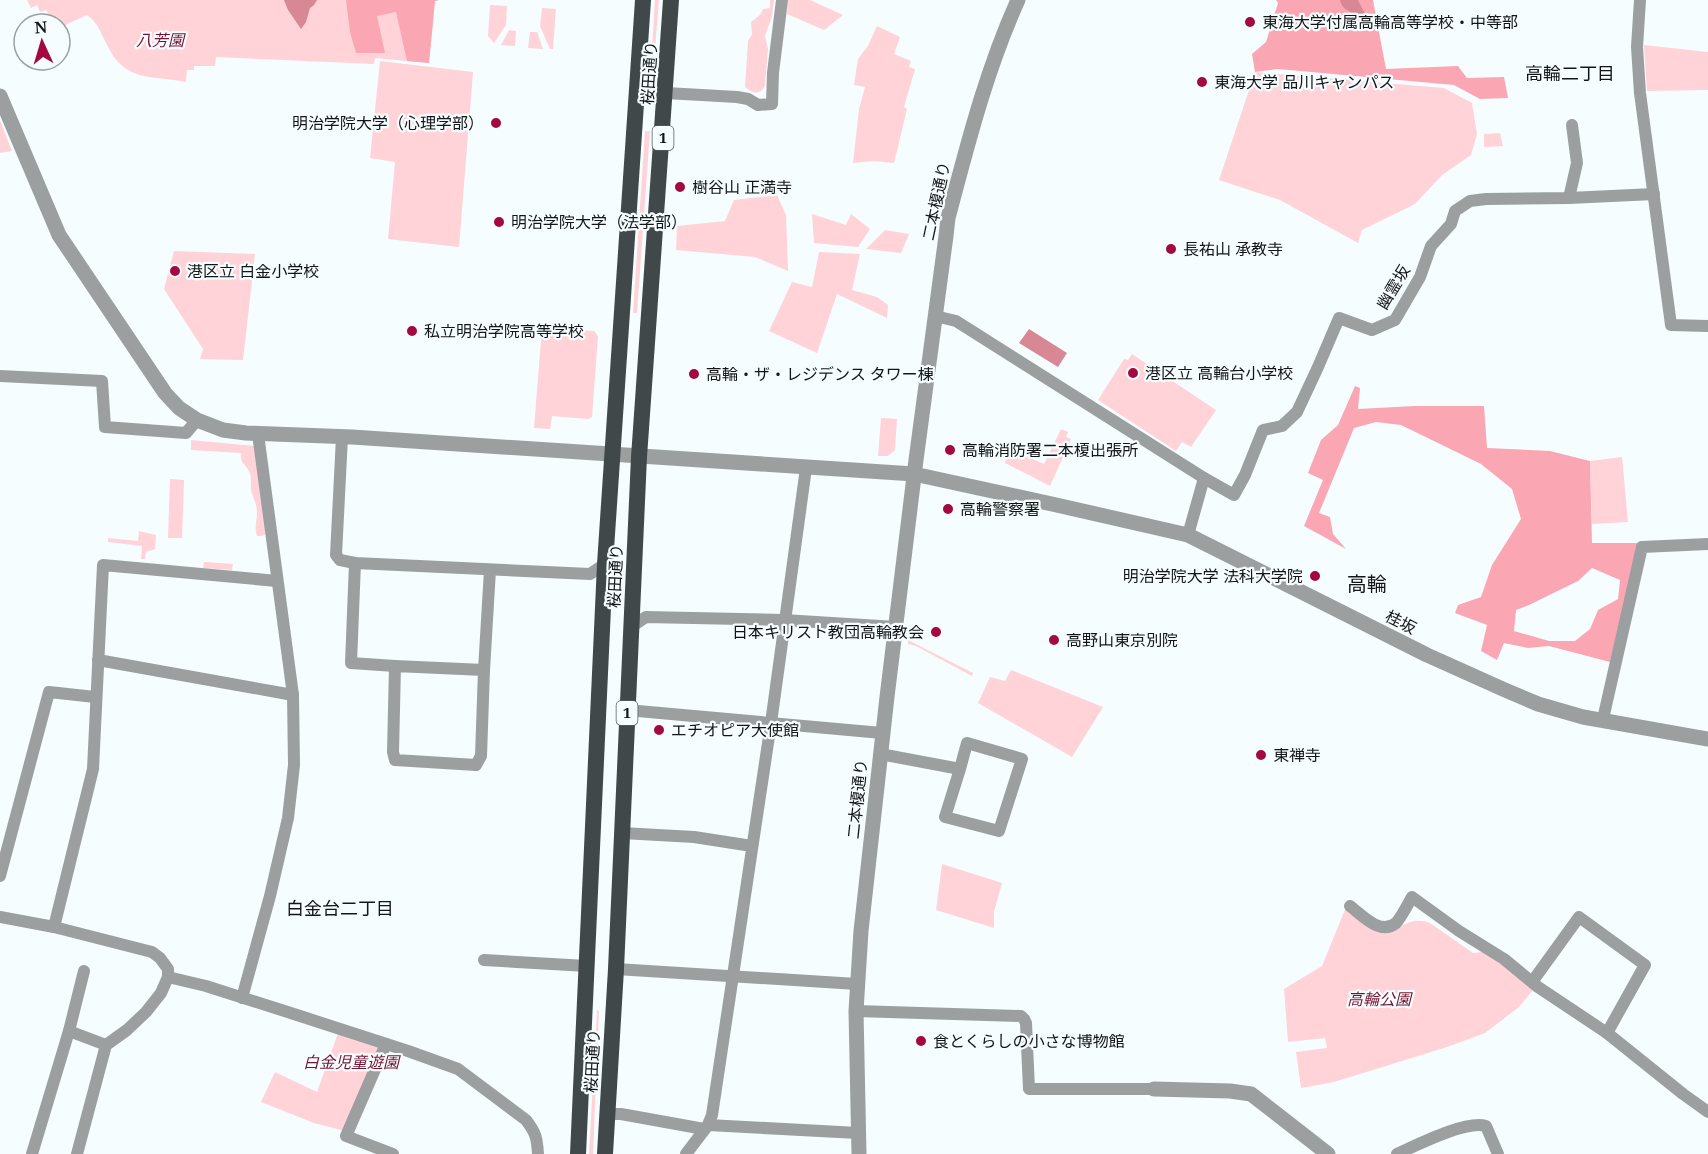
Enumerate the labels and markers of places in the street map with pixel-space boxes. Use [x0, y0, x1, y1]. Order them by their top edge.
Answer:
place label: 東海大学付属高輪高等学校・中等部 [1262, 11, 1518, 33]
marker: 東海大学付属高輪高等学校・中等部 [1243, 15, 1257, 29]
place label: 東海大学 品川キャンパス [1214, 71, 1394, 93]
marker: 東海大学 品川キャンパス [1195, 75, 1209, 89]
place label: 明治学院大学（心理学部） [292, 112, 484, 134]
marker: 明治学院大学（心理学部） [489, 116, 503, 130]
place label: 樹谷山 正満寺 [692, 176, 792, 198]
marker: 樹谷山 正満寺 [673, 180, 687, 194]
place label: 明治学院大学（法学部） [511, 211, 687, 233]
marker: 明治学院大学（法学部） [492, 215, 506, 229]
place label: 長祐山 承教寺 [1183, 238, 1283, 260]
marker: 長祐山 承教寺 [1164, 242, 1178, 256]
place label: 港区立 白金小学校 [187, 260, 319, 282]
marker: 港区立 白金小学校 [168, 264, 182, 278]
place label: 私立明治学院高等学校 [424, 320, 584, 342]
marker: 私立明治学院高等学校 [405, 324, 419, 338]
place label: 港区立 高輪台小学校 [1145, 362, 1293, 384]
place label: 高輪・ザ・レジデンス タワー棟 [706, 363, 934, 385]
marker: 港区立 高輪台小学校 [1126, 366, 1140, 380]
marker: 高輪・ザ・レジデンス タワー棟 [687, 367, 701, 381]
place label: 高輪消防署二本榎出張所 [962, 439, 1138, 461]
marker: 高輪消防署二本榎出張所 [943, 443, 957, 457]
place label: 高輪警察署 [960, 498, 1040, 520]
marker: 高輪警察署 [941, 502, 955, 516]
place label: 明治学院大学 法科大学院 [1123, 565, 1303, 587]
marker: 明治学院大学 法科大学院 [1308, 569, 1322, 583]
place label: 日本キリスト教団高輪教会 [732, 621, 924, 643]
marker: 日本キリスト教団高輪教会 [929, 625, 943, 639]
place label: 高野山東京別院 [1066, 629, 1178, 651]
marker: 高野山東京別院 [1047, 633, 1061, 647]
place label: エチオピア大使館 [671, 719, 799, 741]
marker: エチオピア大使館 [652, 723, 666, 737]
place label: 東禅寺 [1273, 744, 1321, 766]
marker: 東禅寺 [1254, 748, 1268, 762]
place label: 食とくらしの小さな博物館 [933, 1030, 1125, 1052]
marker: 食とくらしの小さな博物館 [914, 1034, 928, 1048]

